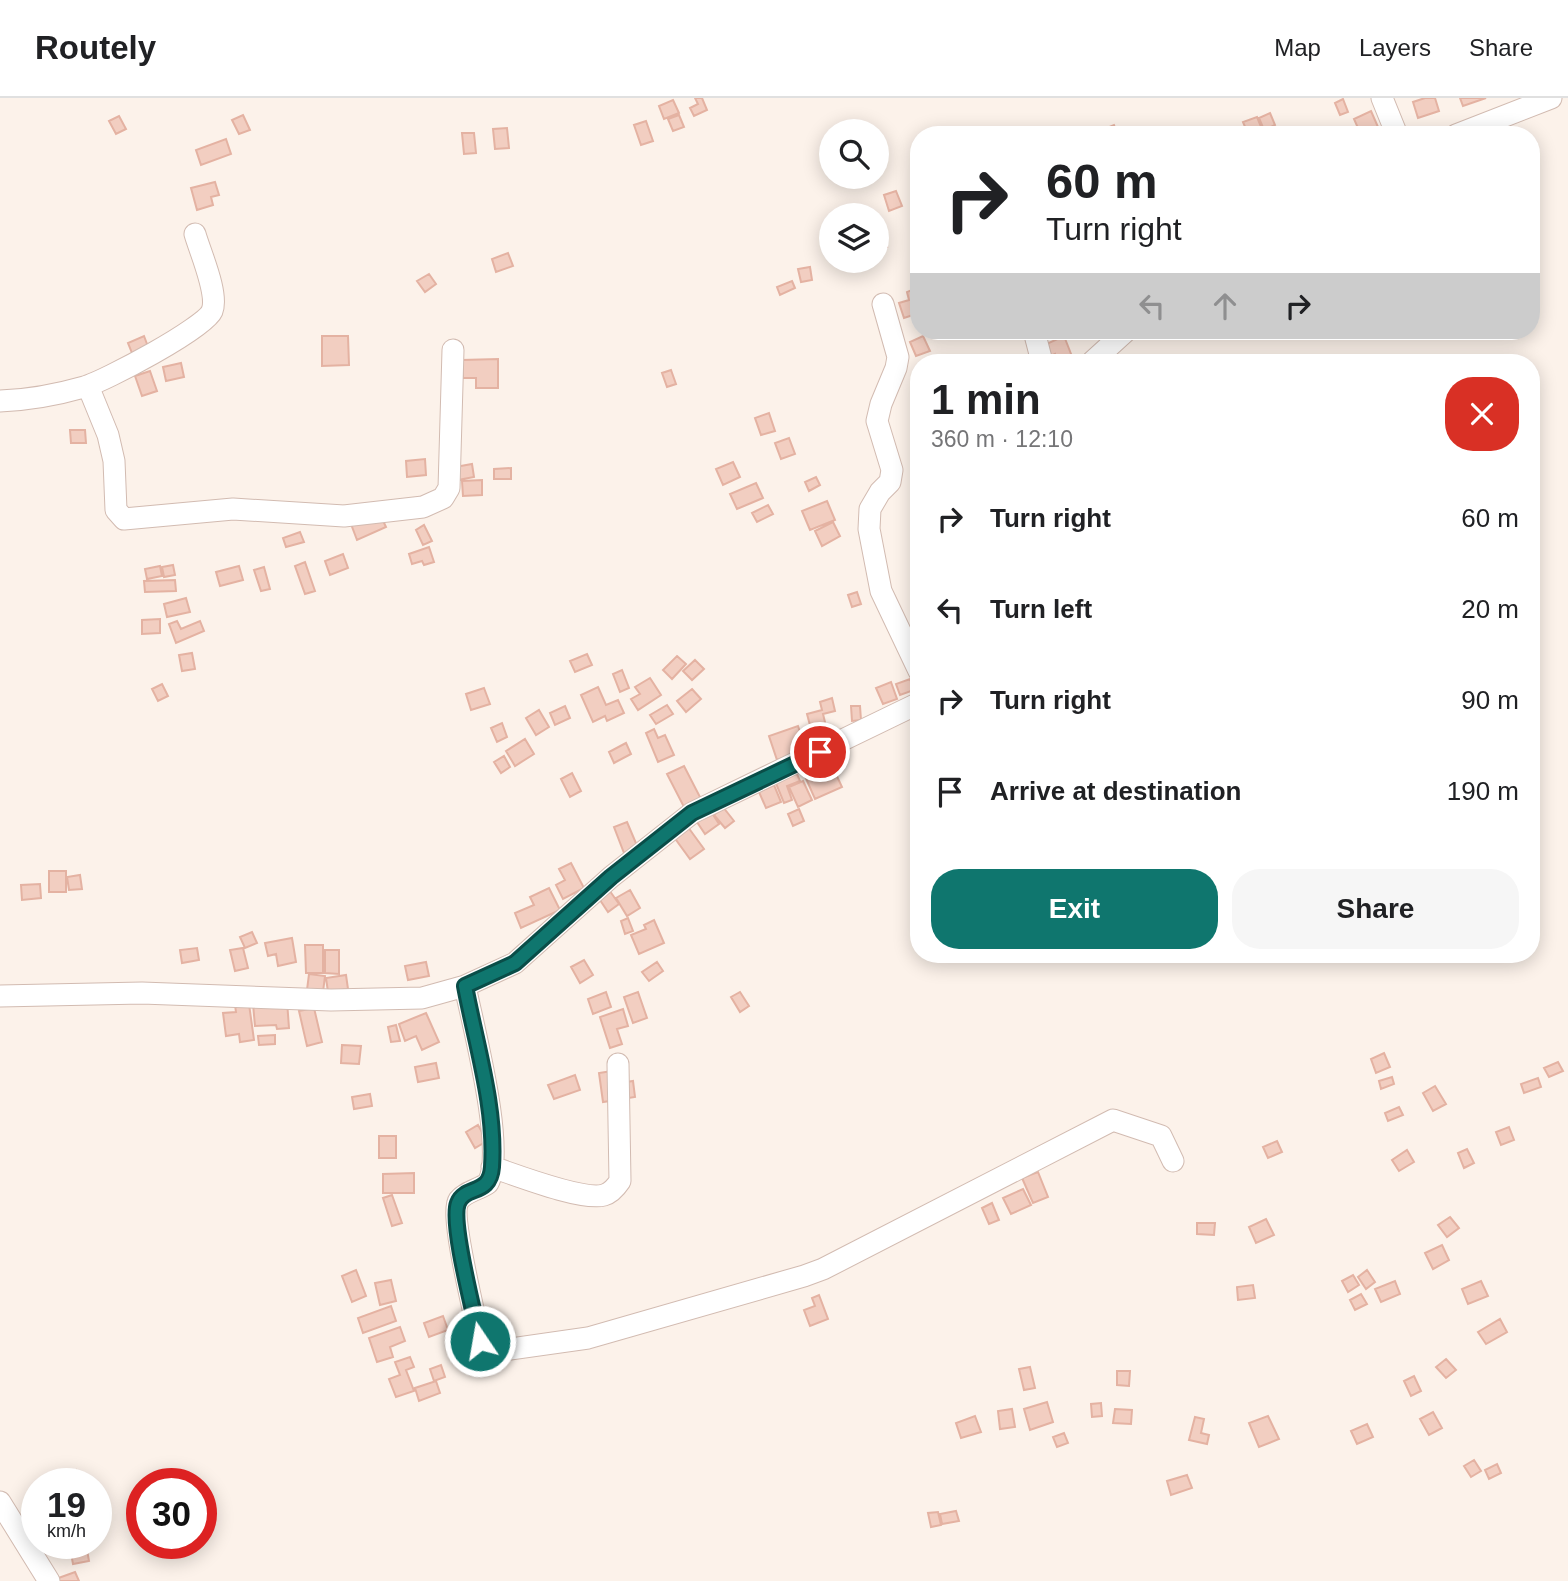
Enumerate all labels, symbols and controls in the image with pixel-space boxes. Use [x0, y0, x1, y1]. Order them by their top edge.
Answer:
text: Routely [35, 29, 156, 66]
text: Map [1274, 34, 1321, 61]
text: Layers [1359, 34, 1431, 61]
text: Share [1469, 34, 1533, 61]
map controls [819, 119, 889, 273]
button: search [819, 119, 889, 189]
icon: right [931, 154, 1022, 245]
text: 60 m [1046, 154, 1158, 208]
button: layers [819, 203, 889, 273]
text: Turn right [1046, 211, 1182, 247]
icon: left [1133, 287, 1171, 325]
icon: ahead [1206, 287, 1244, 325]
icon: right [1279, 287, 1317, 325]
text: 1 min [931, 376, 1041, 423]
button: close [1445, 377, 1519, 451]
text: 360 m · 12:10 [931, 426, 1073, 452]
icon: right [931, 500, 969, 538]
text: Turn right [990, 503, 1111, 533]
text: 60 m [1461, 503, 1519, 533]
icon: left [931, 591, 969, 629]
text: Turn left [990, 594, 1092, 624]
text: 20 m [1461, 594, 1519, 624]
icon: right [931, 682, 969, 720]
text: Turn right [990, 685, 1111, 715]
text: 90 m [1461, 685, 1519, 715]
pin [790, 722, 850, 782]
icon: arrive [801, 733, 839, 771]
icon: arrive [931, 773, 969, 811]
text: Arrive at destination [990, 776, 1241, 806]
text: 190 m [1447, 776, 1519, 806]
button: Exit [931, 869, 1218, 949]
button: Share [1232, 869, 1519, 949]
position arrow [443, 1304, 517, 1378]
speed limit sign: 30 [126, 1468, 217, 1559]
text: 19 [47, 1485, 86, 1524]
text: km/h [47, 1521, 86, 1541]

